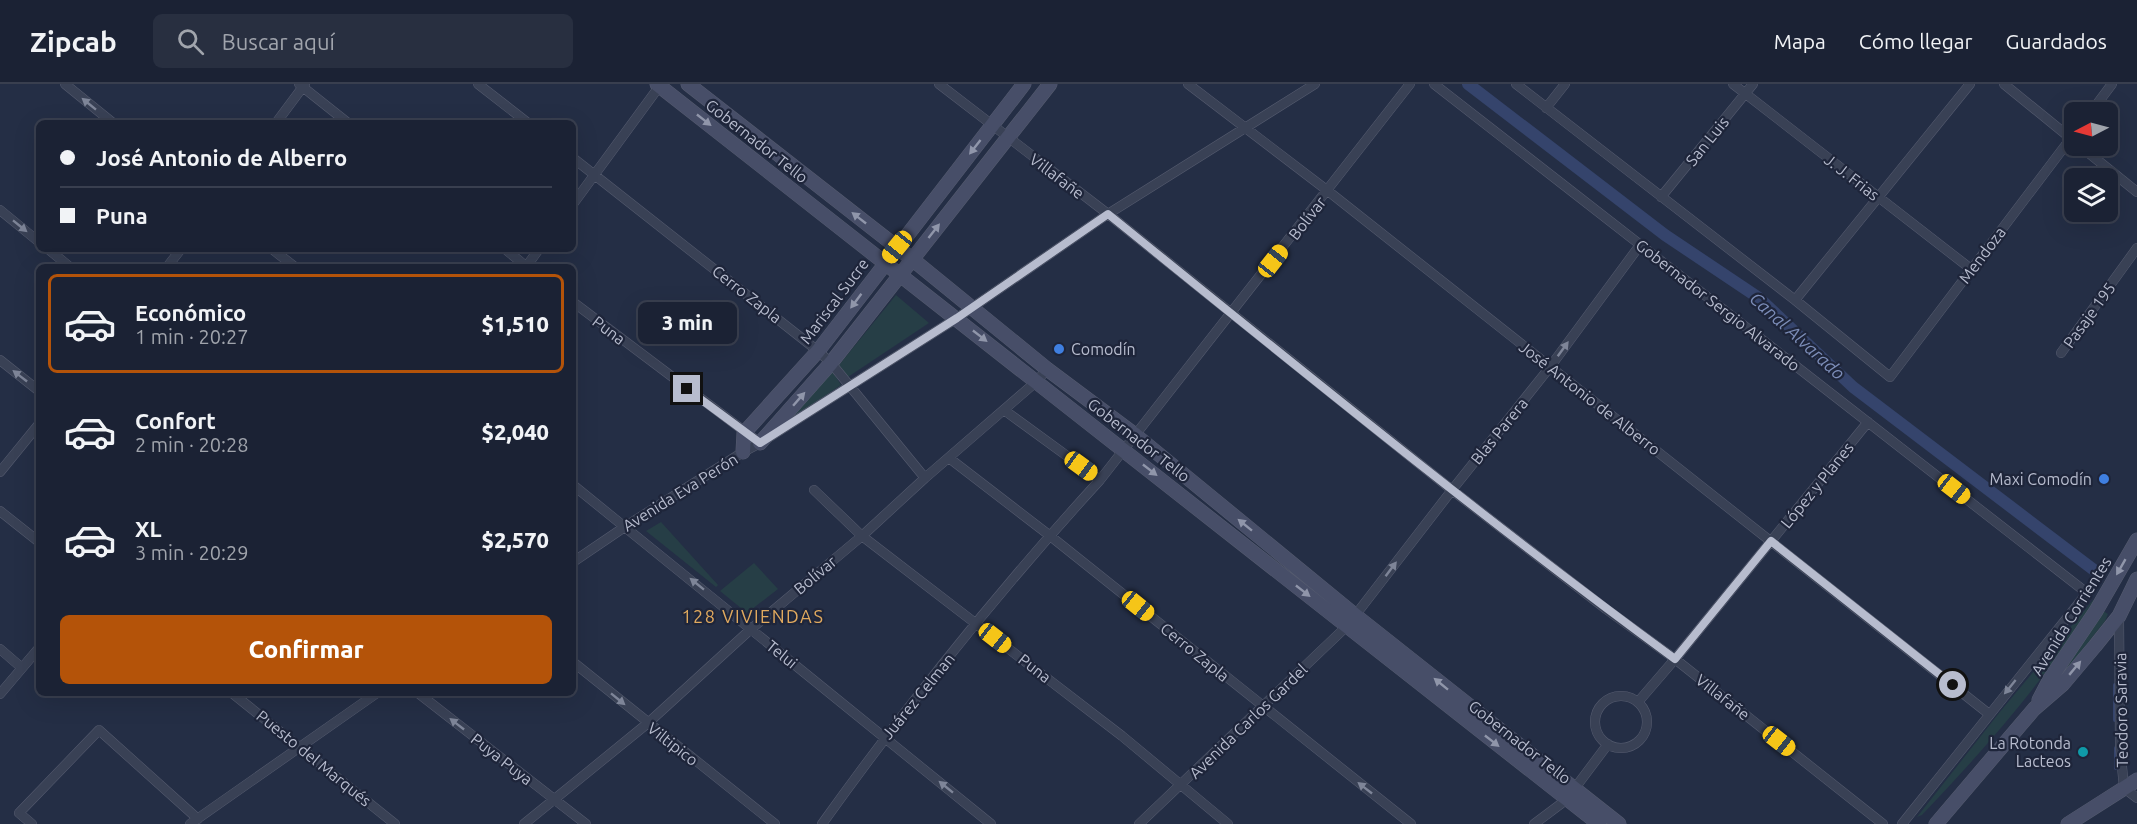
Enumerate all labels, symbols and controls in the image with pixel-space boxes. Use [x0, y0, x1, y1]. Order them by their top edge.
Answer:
search box [153, 14, 573, 68]
icon: search [174, 25, 207, 58]
text: Zipcab [30, 26, 117, 57]
text: Buscar aquí [222, 29, 335, 54]
text: Mapa [1774, 29, 1826, 53]
text: Cómo llegar [1859, 29, 1973, 53]
text: Guardados [2006, 29, 2107, 53]
street label: Gobernador Tello [702, 96, 812, 186]
one-way arrow [81, 97, 97, 110]
north arrow [2064, 102, 2118, 156]
map controls [2064, 102, 2118, 222]
street label: San Luis [1682, 113, 1732, 169]
one-way arrow [695, 114, 711, 126]
one-way arrow [969, 139, 981, 154]
text: José Antonio de Alberro [96, 145, 347, 170]
street label: Villafañe [1026, 150, 1088, 202]
street label: J. J. Frias [1821, 150, 1883, 204]
button: layers [2064, 168, 2118, 222]
street label: Bolívar [1285, 193, 1329, 243]
text: Puna [96, 203, 148, 228]
one-way arrow [852, 212, 867, 224]
one-way arrow [12, 220, 27, 232]
one-way arrow [927, 223, 940, 239]
street label: Mendoza [1955, 223, 2009, 287]
car [879, 227, 915, 267]
street label: Gobernador Sergio Alvarado [1632, 235, 1804, 375]
car [1255, 241, 1291, 281]
street label: Mariscal Sucre [796, 255, 872, 347]
street label: Cerro Zapla [709, 261, 785, 327]
street label: Pasaje 195 [2059, 279, 2119, 351]
water label: Canal Alvarado [1746, 288, 1849, 383]
one-way arrow [849, 293, 862, 309]
icon: car [63, 297, 117, 351]
text: Económico [135, 300, 246, 325]
callout: 3 min [638, 302, 736, 344]
text: $1,510 [482, 311, 549, 336]
text: 3 min [662, 311, 713, 334]
street label: Puna [589, 312, 629, 348]
text: 1 min · 20:27 [135, 325, 249, 348]
one-way arrow [972, 330, 988, 343]
street label: José Antonio de Alberro [1516, 337, 1664, 459]
place label: Comodín [1071, 340, 1136, 358]
marker: Comodín [1052, 342, 1066, 356]
one-way arrow [1557, 342, 1569, 358]
one-way arrow [12, 370, 27, 382]
route end [673, 375, 700, 402]
one-way arrow [792, 392, 806, 407]
street label: Blas Parera [1467, 394, 1531, 468]
street label: Gobernador Tello [1084, 395, 1194, 485]
icon: car [63, 405, 117, 459]
text: Confort [135, 408, 216, 433]
text: $2,040 [482, 419, 549, 444]
text: 2 min · 20:28 [135, 433, 249, 456]
street label: López y Planes [1777, 438, 1857, 531]
car [1061, 448, 1101, 484]
street label: Avenida Eva Perón [619, 449, 741, 535]
one-way arrow [1142, 463, 1157, 476]
place label: Maxi Comodín [1990, 470, 2092, 488]
car [1934, 471, 1974, 507]
marker: Maxi Comodín [2097, 472, 2111, 486]
icon: car [63, 513, 117, 567]
text: XL [135, 516, 162, 541]
one-way arrow [1238, 520, 1253, 532]
text: $2,570 [482, 527, 549, 552]
text: 3 min · 20:29 [135, 541, 249, 564]
street label: Bolívar [790, 552, 840, 598]
street label: Avenida Corrientes [2027, 553, 2115, 679]
one-way arrow [2117, 558, 2127, 575]
one-way arrow [1385, 561, 1398, 577]
one-way arrow [689, 578, 705, 591]
one-way arrow [1295, 584, 1311, 597]
car [1118, 588, 1158, 624]
district label: 128 VIVIENDAS [681, 606, 825, 626]
button: Confirmar [60, 615, 552, 684]
street label: Cerro Zapla [1157, 619, 1233, 685]
car [975, 620, 1015, 656]
street label: Telui [763, 636, 801, 672]
street label: Juárez Celman [878, 649, 958, 743]
street label: Puna [1015, 650, 1055, 686]
street label: Teodoro Saravia [2111, 652, 2131, 768]
street label: Avenida Carlos Gardel [1185, 660, 1311, 782]
one-way arrow [2068, 661, 2081, 676]
street label: Villafañe [1692, 670, 1754, 724]
route start [1939, 671, 1966, 698]
one-way arrow [1434, 678, 1449, 690]
one-way arrow [2005, 680, 2017, 695]
one-way arrow [610, 693, 626, 706]
street label: Gobernador Tello [1465, 697, 1575, 787]
street label: Puesto del Marqués [253, 706, 375, 810]
one-way arrow [449, 717, 465, 730]
street label: Viltipico [644, 719, 702, 769]
car [1759, 723, 1799, 759]
street label: Puya Puya [468, 729, 536, 789]
one-way arrow [1484, 734, 1500, 747]
place label: La Rotonda Lacteos [1989, 734, 2071, 770]
marker: La Rotonda Lacteos [2076, 745, 2090, 759]
one-way arrow [939, 781, 954, 794]
one-way arrow [1357, 781, 1373, 794]

